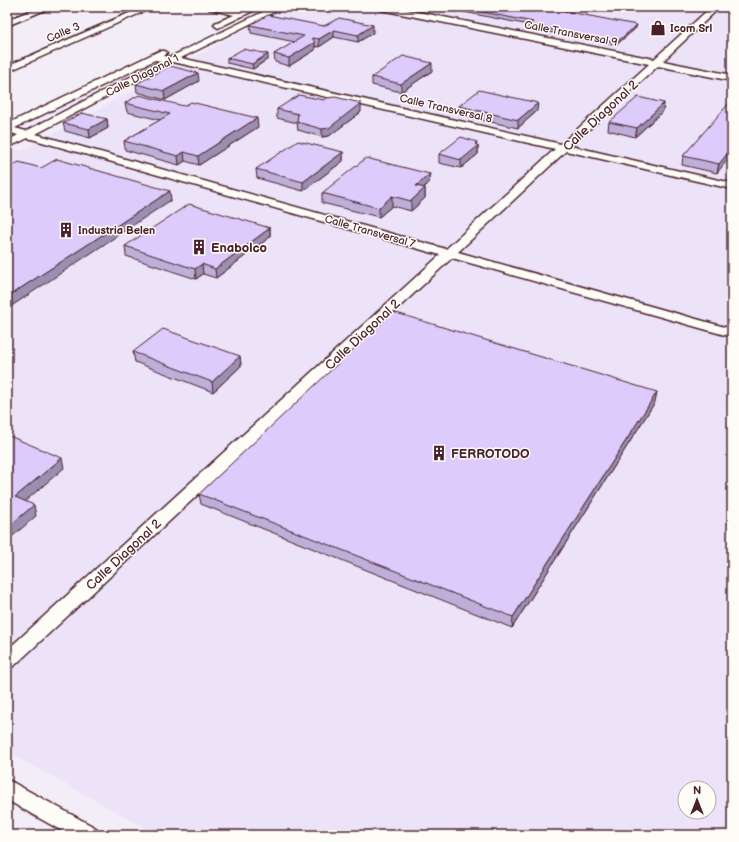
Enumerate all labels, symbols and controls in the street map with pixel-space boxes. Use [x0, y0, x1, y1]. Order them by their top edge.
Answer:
street label: Calle Transversal 9 [523, 18, 619, 49]
shop icon: Icom Srl [649, 19, 667, 37]
street label: Calle 3 [44, 20, 82, 45]
place label: Icom Srl [670, 22, 712, 35]
street label: Calle Diagonal 1 [104, 52, 181, 99]
street label: Calle Diagonal 2 [560, 77, 642, 155]
street label: Calle Transversal 8 [398, 91, 494, 125]
street label: Calle Transversal 7 [323, 212, 417, 251]
building icon: Industria Belen [57, 221, 75, 239]
place label: Industria Belen [78, 224, 155, 237]
building icon: Enabolco [190, 238, 208, 256]
place label: Enabolco [211, 240, 267, 256]
street label: Calle Diagonal 2 [322, 296, 404, 374]
building icon: FERROTODO [430, 444, 448, 462]
place label: FERROTODO [451, 446, 530, 462]
street label: Calle Diagonal 2 [83, 516, 165, 594]
north arrow [677, 780, 717, 820]
text: N [693, 784, 701, 797]

